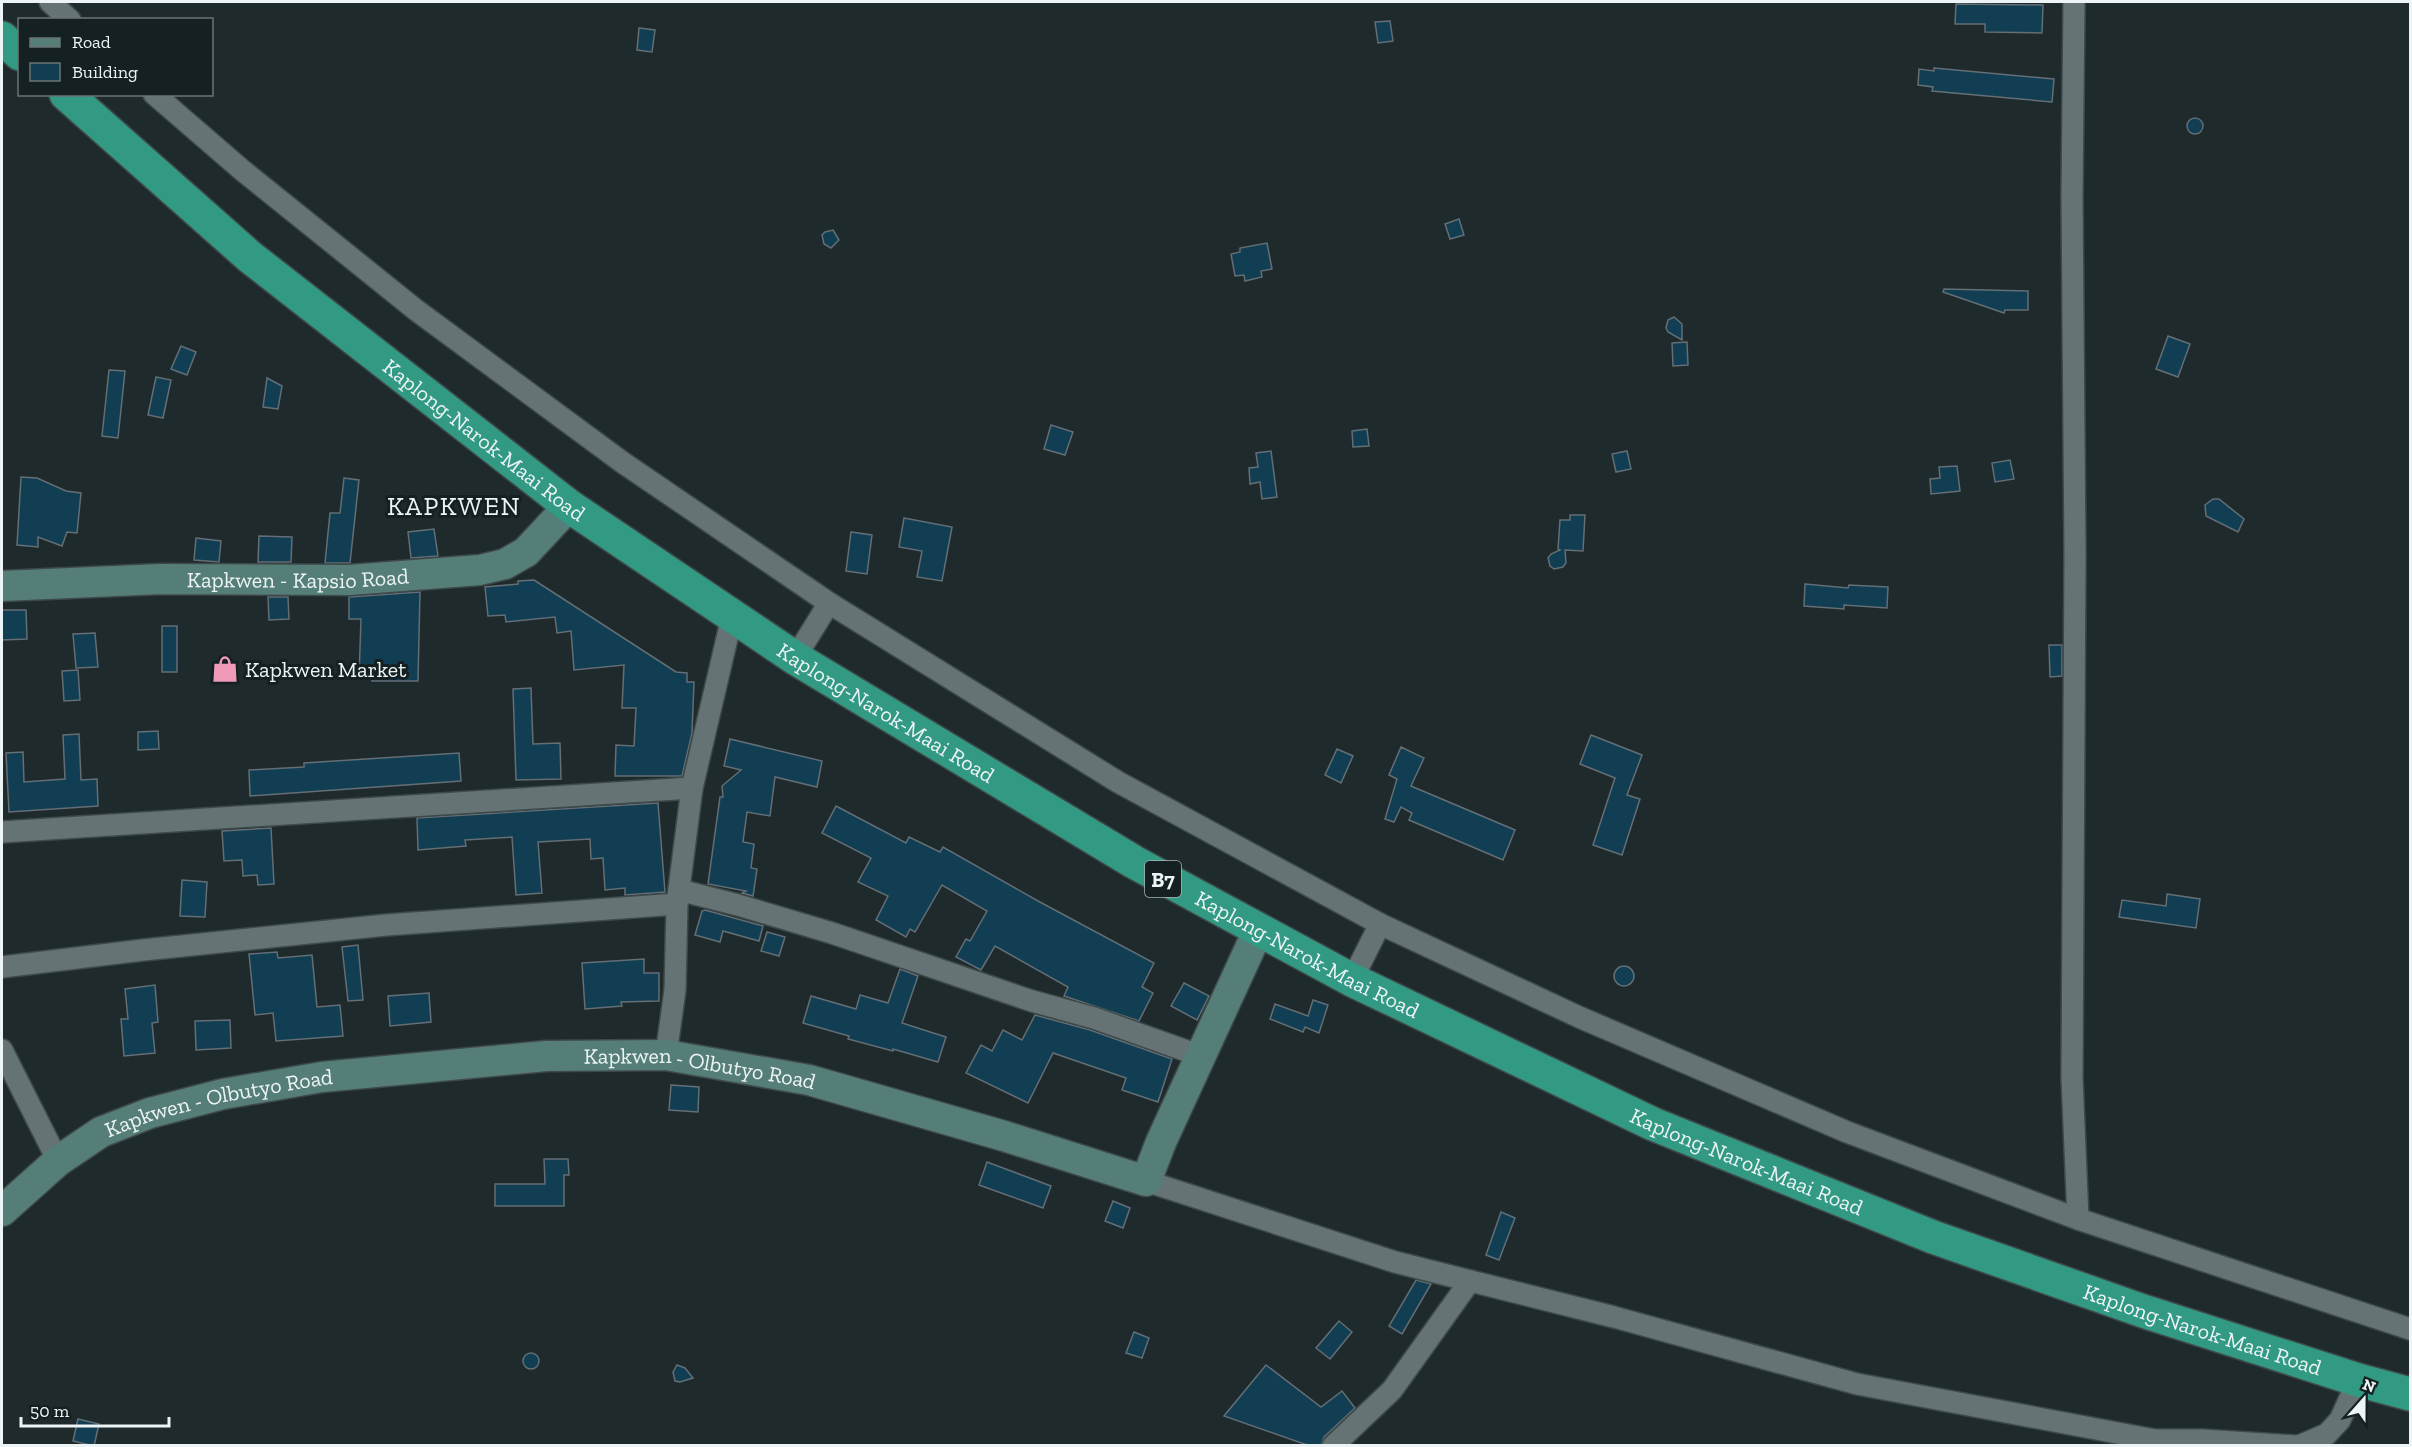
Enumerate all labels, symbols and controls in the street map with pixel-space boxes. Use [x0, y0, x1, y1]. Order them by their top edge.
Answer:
legend [18, 18, 213, 96]
text: Road [72, 31, 111, 53]
text: Building [72, 61, 138, 83]
street label: Kaplong-Narok-Maai Road [378, 353, 591, 527]
district label: KAPKWEN [387, 490, 521, 522]
street label: Kapkwen - Kapsio Road [187, 562, 410, 594]
street label: Kaplong-Narok-Maai Road [772, 637, 1000, 789]
shop icon: Kapkwen Market [210, 654, 240, 684]
place label: Kapkwen Market [245, 656, 407, 683]
road number: B7 [1145, 861, 1181, 897]
street label: Kaplong-Narok-Maai Road [1191, 884, 1424, 1024]
street label: Kapkwen - Olbutyo Road [583, 1041, 819, 1095]
street label: Kapkwen - Olbutyo Road [101, 1063, 334, 1143]
street label: Kaplong-Narok-Maai Road [1626, 1102, 1867, 1221]
street label: Kaplong-Narok-Maai Road [2080, 1278, 2325, 1381]
north arrow [2334, 1369, 2394, 1429]
text: N [2360, 1374, 2378, 1397]
scale bar [21, 1390, 170, 1428]
text: 50 m [30, 1400, 70, 1422]

